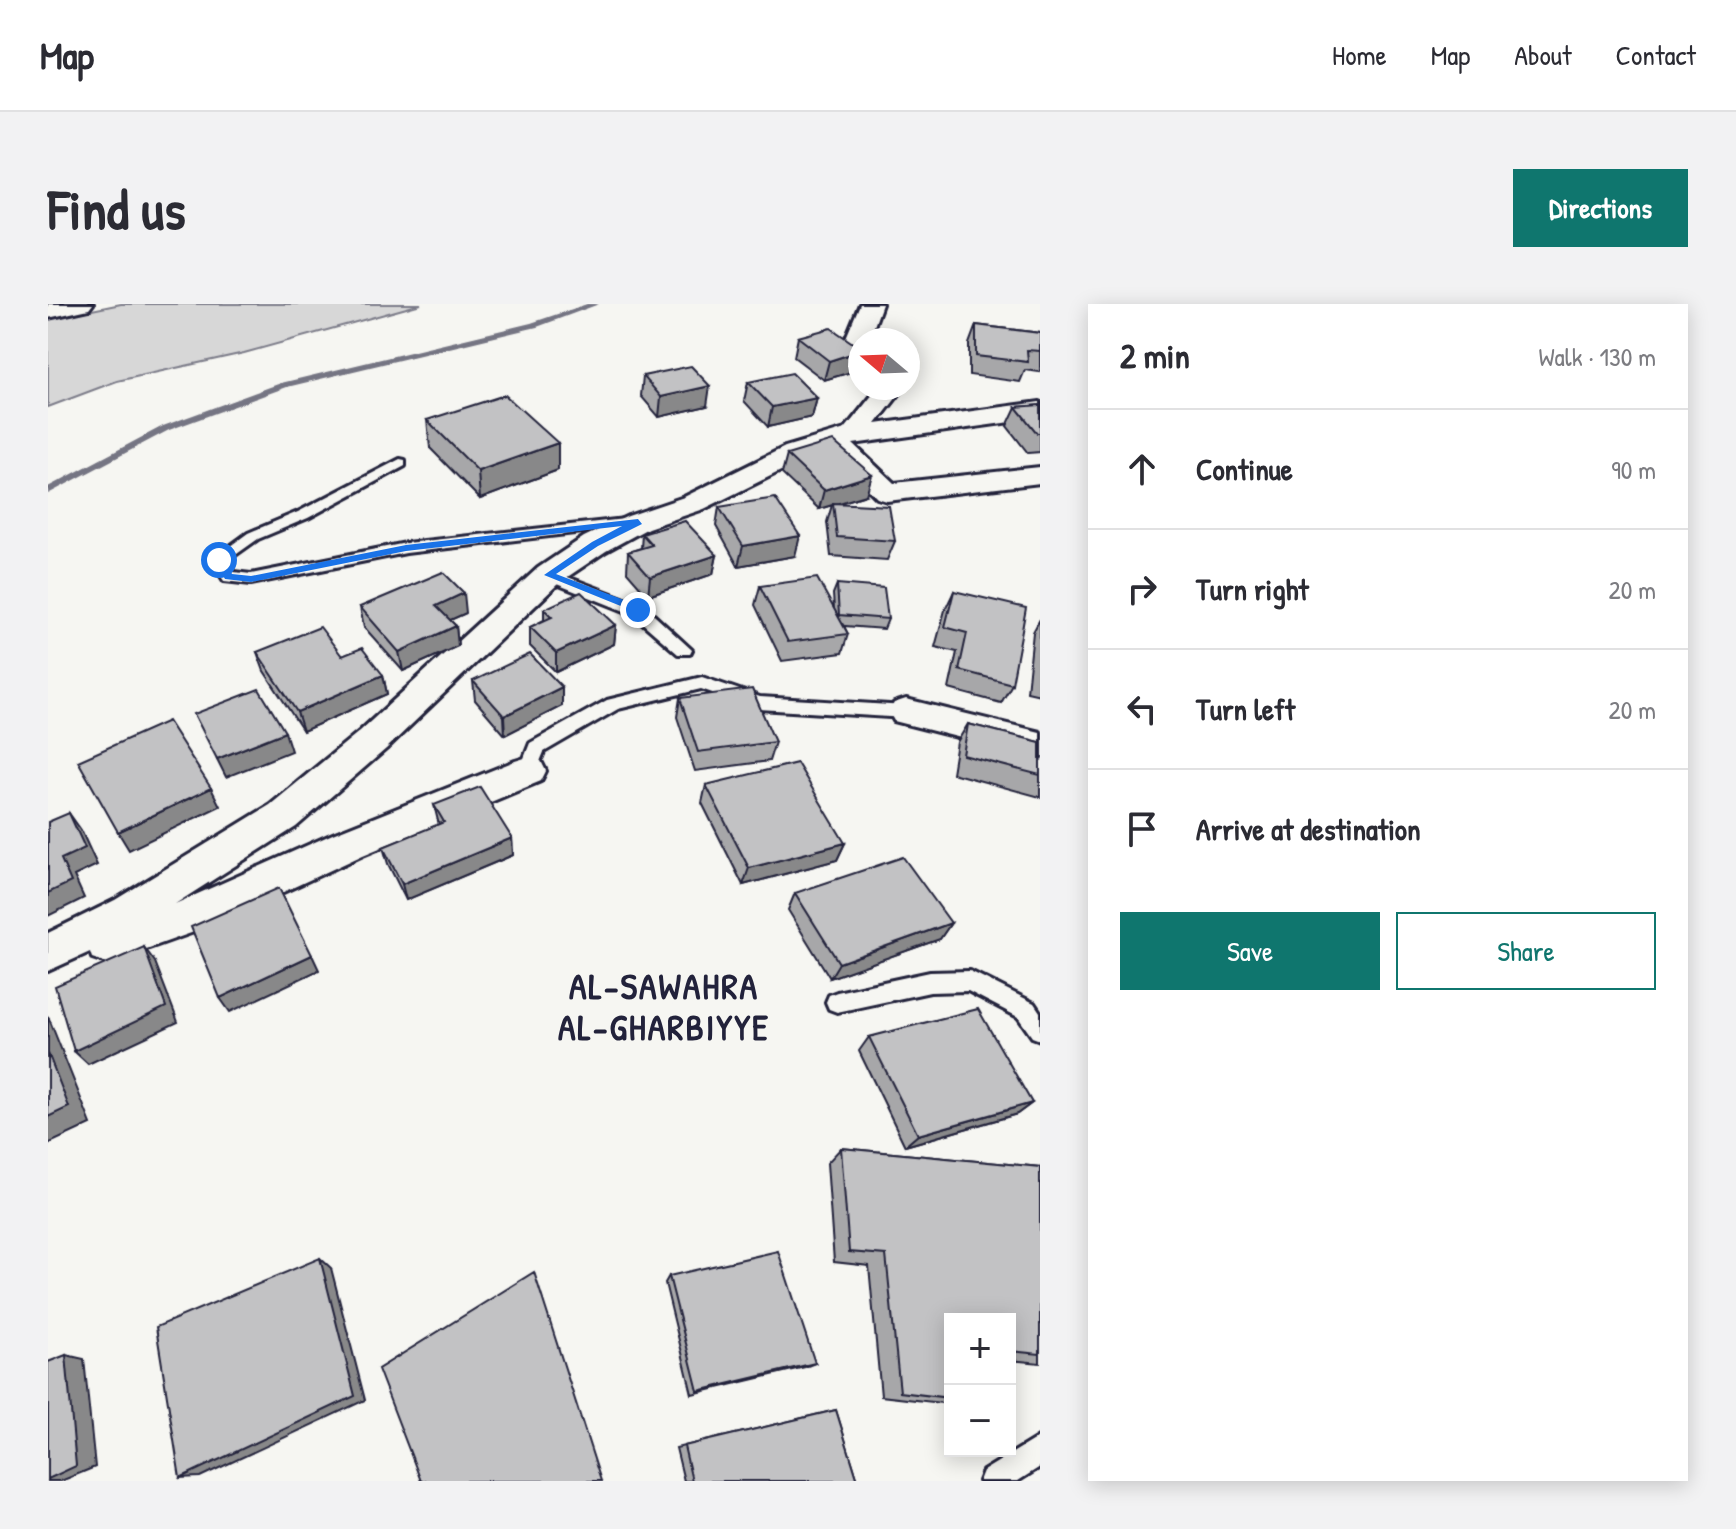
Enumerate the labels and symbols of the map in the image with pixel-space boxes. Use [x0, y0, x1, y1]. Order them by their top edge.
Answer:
north arrow [848, 328, 920, 400]
route start [201, 542, 237, 578]
route end [620, 592, 656, 628]
district label: AL-SAWAHRA AL-GHARBIYYE [558, 961, 770, 1051]

